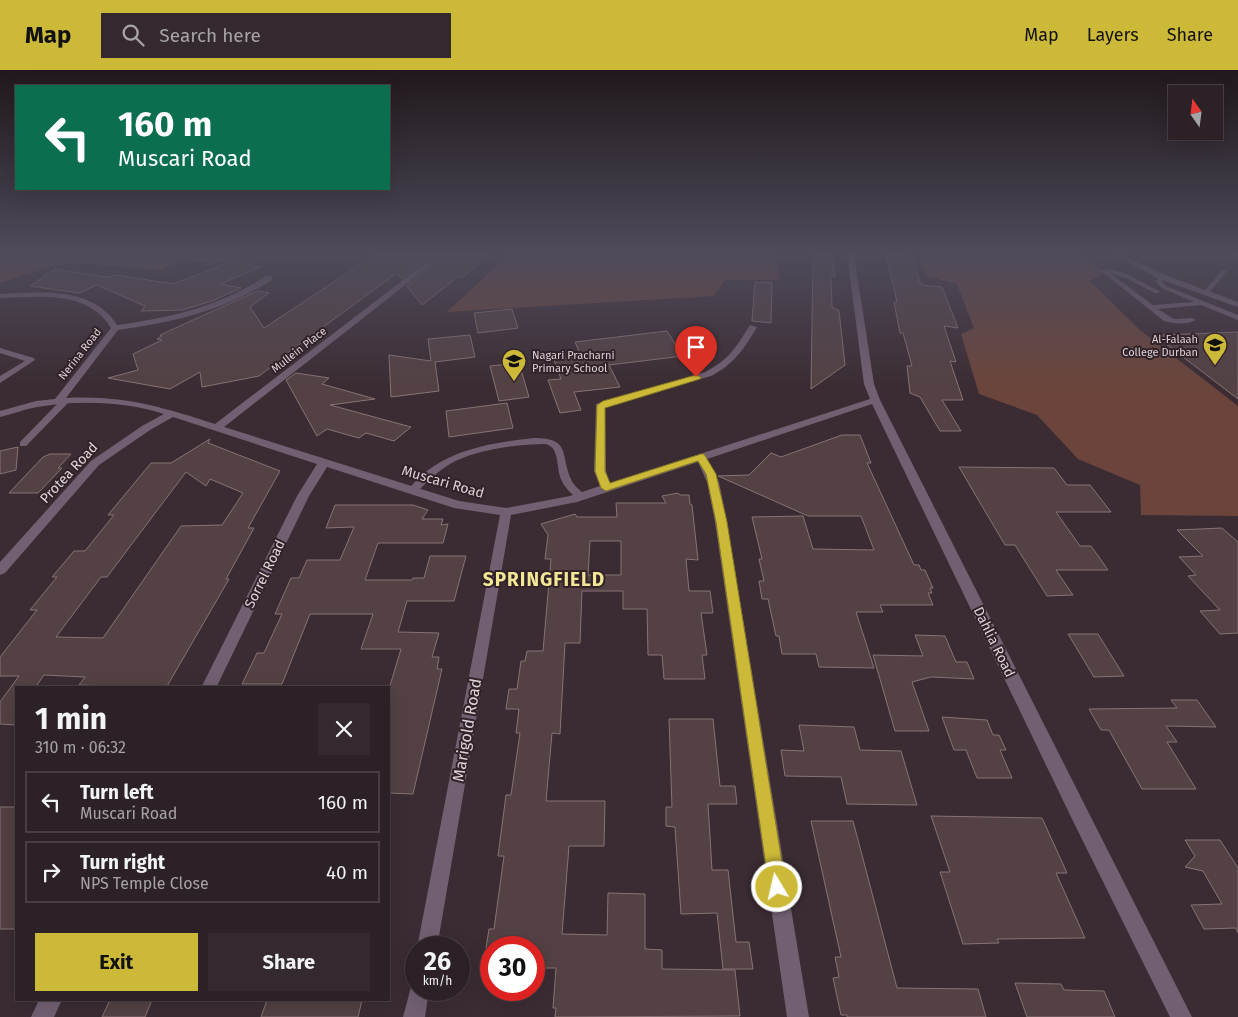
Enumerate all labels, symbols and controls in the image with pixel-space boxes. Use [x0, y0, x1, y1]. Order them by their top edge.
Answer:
search box [101, 13, 451, 58]
text: Map [25, 21, 71, 49]
icon: search [119, 21, 147, 49]
text: Search here [159, 24, 261, 47]
text: Map [1024, 24, 1059, 46]
text: Layers [1087, 24, 1139, 46]
text: Share [1167, 24, 1213, 46]
north arrow [1168, 85, 1222, 140]
map controls [1168, 85, 1223, 140]
text: 160 m [118, 103, 212, 145]
icon: left [35, 105, 100, 170]
text: Muscari Road [118, 145, 252, 172]
street label: Mullein Place [269, 324, 329, 376]
street label: Nerina Road [56, 326, 104, 382]
pin [675, 326, 717, 377]
school or university icon: Al-Falaah College Durban [1202, 332, 1228, 366]
icon: arrive [682, 333, 710, 361]
place label: Al-Falaah College Durban [1122, 333, 1198, 359]
school or university icon: Nagari Pracharni Primary School [501, 348, 527, 382]
place label: Nagari Pracharni Primary School [532, 349, 615, 375]
street label: Protea Road [37, 439, 101, 507]
street label: Muscari Road [400, 462, 486, 502]
street label: Sorrel Road [241, 537, 289, 611]
district label: SPRINGFIELD [483, 568, 605, 591]
street label: Dahlia Road [970, 604, 1018, 680]
street label: Marigold Road [449, 677, 485, 783]
text: 1 min [35, 701, 107, 737]
button: close [318, 703, 370, 755]
text: 310 m · 06:32 [35, 738, 126, 757]
text: Turn left [80, 781, 154, 804]
icon: left [37, 788, 65, 816]
text: 160 m [318, 791, 368, 814]
text: Muscari Road [80, 804, 177, 823]
text: Turn right [80, 851, 165, 874]
icon: right [37, 858, 65, 886]
position arrow [750, 860, 802, 912]
text: 40 m [326, 861, 368, 884]
text: NPS Temple Close [80, 874, 209, 893]
button: Exit [35, 933, 198, 991]
button: Share [208, 933, 370, 991]
speed limit sign: 30 [480, 936, 545, 1001]
text: 26 [424, 947, 451, 977]
text: km/h [423, 974, 452, 988]

